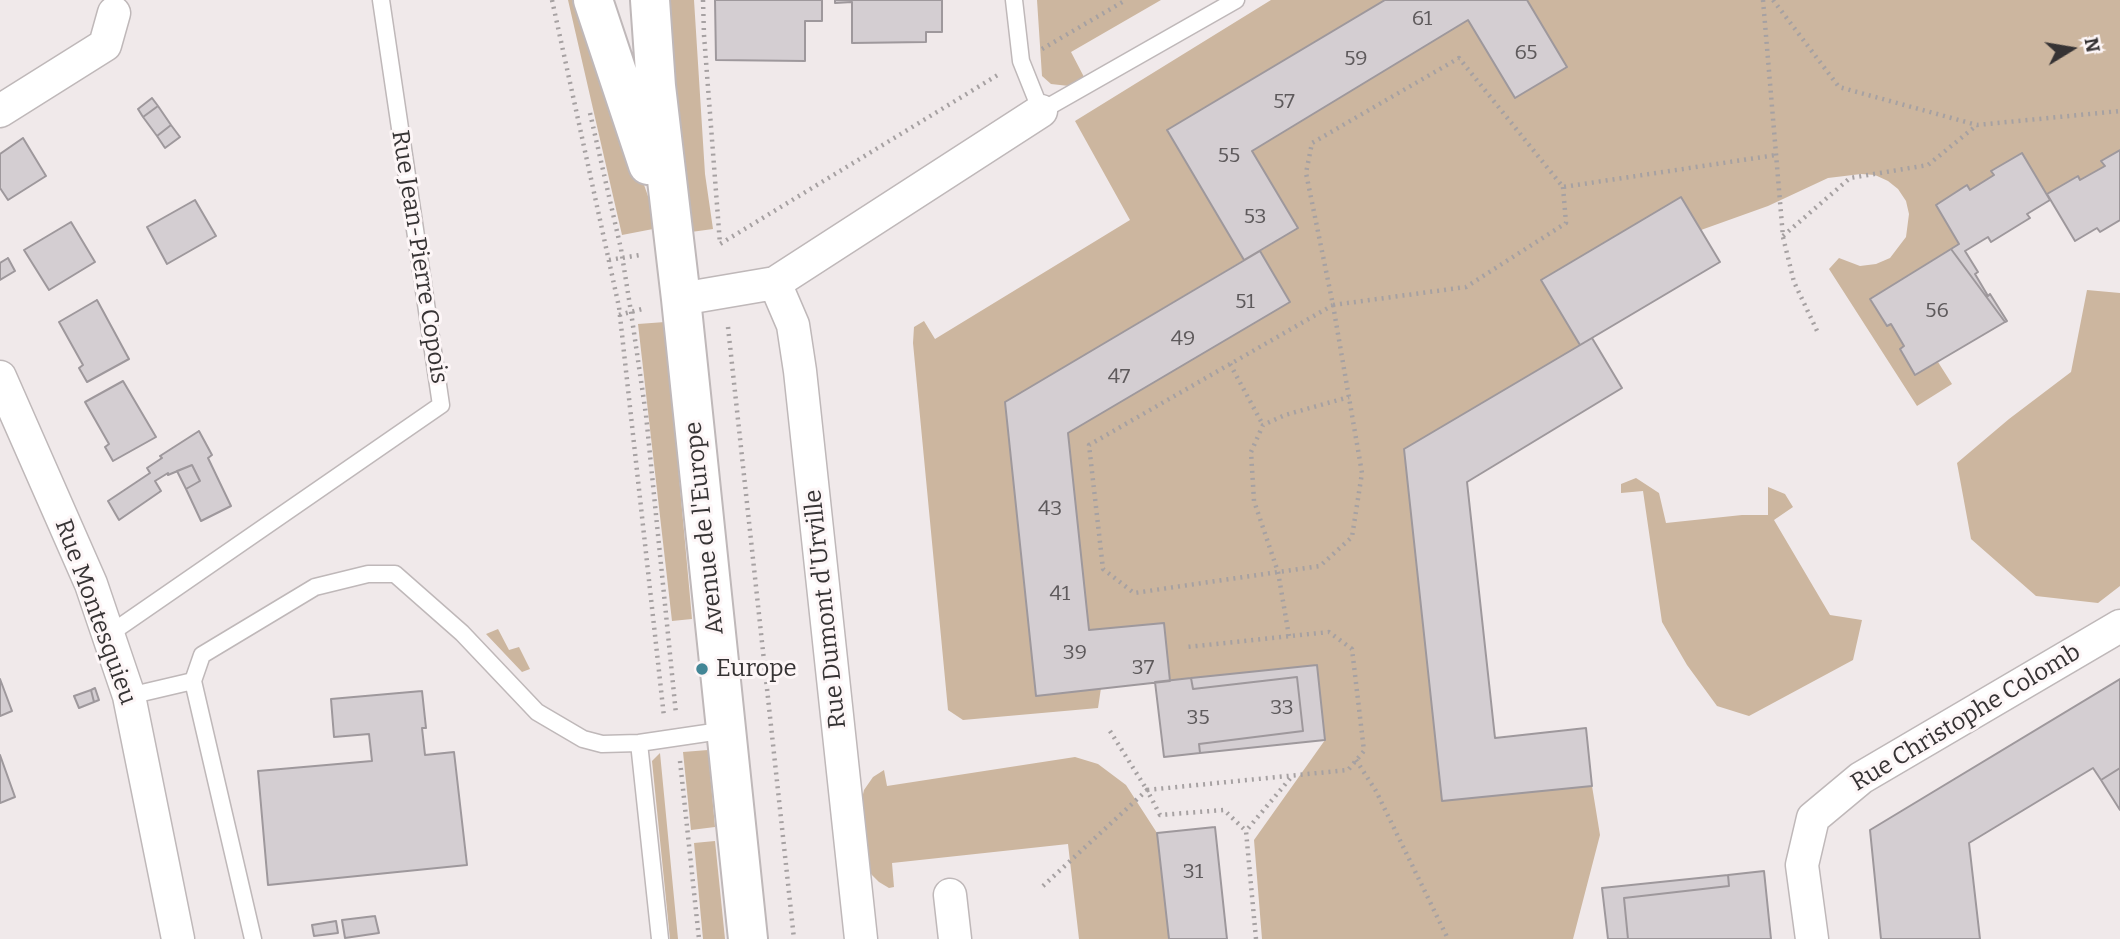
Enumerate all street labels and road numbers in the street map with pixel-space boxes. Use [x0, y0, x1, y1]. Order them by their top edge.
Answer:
street label: Rue Jean-Pierre Copois [385, 128, 453, 386]
street label: Avenue de l'Europe [679, 420, 731, 636]
street label: Rue Dumont d'Urville [799, 488, 853, 730]
street label: Rue Montesquieu [48, 515, 142, 709]
street label: Rue Christophe Colomb [1846, 638, 2086, 798]

